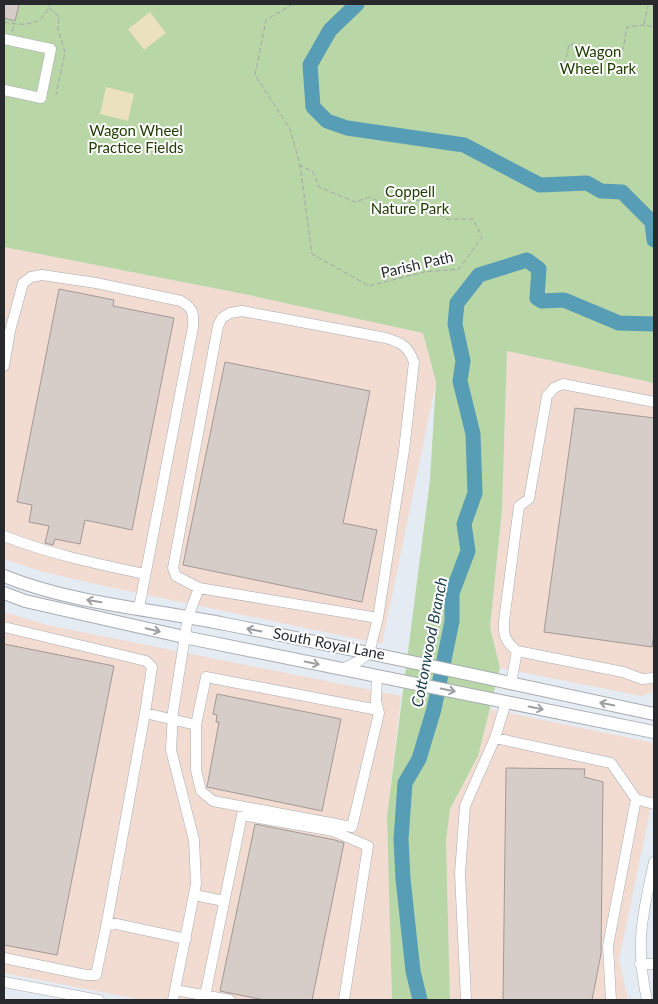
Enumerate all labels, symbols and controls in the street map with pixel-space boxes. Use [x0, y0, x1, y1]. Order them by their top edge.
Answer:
park label: Wagon Wheel Park [560, 42, 637, 77]
park label: Wagon Wheel Practice Fields [88, 121, 184, 156]
park label: Coppell Nature Park [371, 182, 450, 217]
street label: Parish Path [379, 247, 455, 281]
water label: Cottonwood Branch [407, 575, 450, 709]
one-way arrow [87, 595, 103, 605]
street label: South Royal Lane [272, 623, 387, 663]
one-way arrow [247, 624, 263, 634]
one-way arrow [144, 626, 160, 635]
one-way arrow [304, 658, 320, 668]
one-way arrow [439, 686, 455, 696]
one-way arrow [599, 699, 615, 708]
one-way arrow [527, 704, 543, 713]

